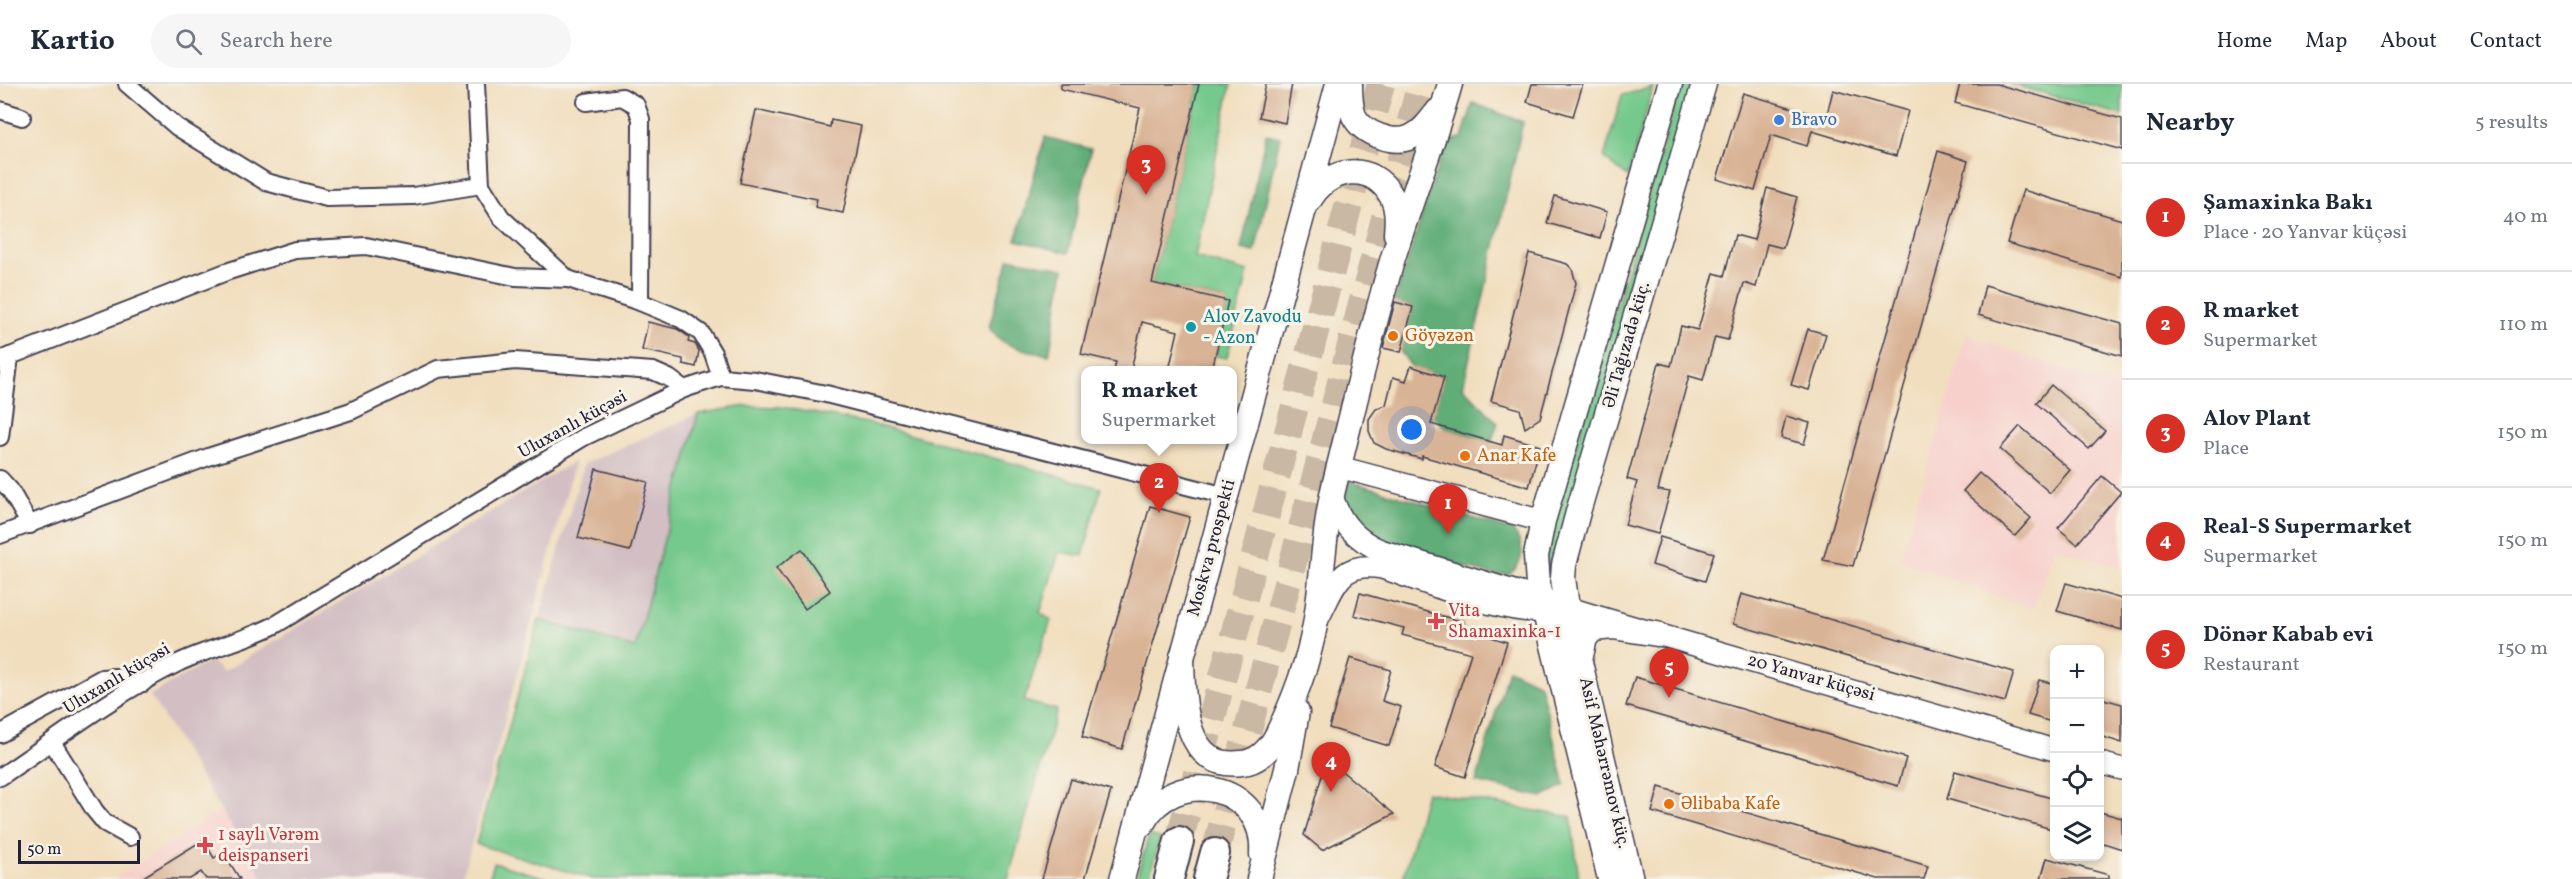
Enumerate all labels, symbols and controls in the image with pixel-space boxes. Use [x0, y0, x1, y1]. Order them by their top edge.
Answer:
search box [151, 14, 571, 68]
text: Kartio [30, 22, 115, 61]
icon: search [172, 25, 205, 58]
text: Search here [220, 26, 333, 57]
text: Home [2217, 27, 2272, 56]
text: Map [2305, 27, 2347, 56]
text: About [2380, 27, 2437, 56]
text: Contact [2470, 27, 2542, 56]
text: Nearby [2146, 105, 2235, 141]
place label: Bravo [1791, 108, 1837, 133]
text: 5 results [2475, 109, 2548, 137]
marker: Bravo [1772, 113, 1786, 127]
pin: 3 [1126, 146, 1166, 195]
text: Şamaxinka Bakı [2203, 188, 2373, 219]
text: 1 [2161, 203, 2170, 231]
text: 40 m [2503, 203, 2548, 231]
text: Place · 20 Yanvar küçəsi [2203, 219, 2407, 247]
street label: Əli Tağızadə küç. [1597, 279, 1657, 411]
text: R market [2203, 296, 2299, 327]
place label: Alov Zavodu - Azon [1203, 305, 1302, 351]
text: 2 [2160, 311, 2171, 339]
text: 110 m [2499, 311, 2548, 339]
marker: Alov Zavodu - Azon [1184, 320, 1198, 334]
place label: Göyəzən [1405, 324, 1474, 349]
text: Supermarket [2203, 327, 2318, 355]
marker: Göyəzən [1386, 329, 1400, 343]
popup [1081, 366, 1237, 444]
text: R market [1102, 376, 1198, 407]
street label: Uluxanlı küçəsi [514, 385, 632, 465]
text: Alov Plant [2203, 404, 2311, 435]
text: Supermarket [1102, 407, 1216, 435]
your location [1397, 415, 1426, 444]
text: 3 [2160, 419, 2171, 447]
text: 150 m [2497, 419, 2548, 447]
text: Place [2203, 435, 2249, 463]
place label: Anar Kafe [1477, 444, 1556, 469]
marker: Anar Kafe [1458, 449, 1472, 463]
pin: 2 [1140, 464, 1178, 513]
street label: Moskva prospekti [1182, 477, 1242, 619]
pin: 1 [1428, 484, 1468, 534]
text: Real-S Supermarket [2203, 512, 2412, 543]
text: 4 [2159, 527, 2172, 555]
text: 150 m [2497, 527, 2548, 555]
text: Supermarket [2203, 543, 2318, 571]
place label: Vita Shamaxinka-1 [1448, 599, 1561, 645]
marker: Vita Shamaxinka-1 [1429, 614, 1443, 628]
text: Dönər Kabab evi [2203, 620, 2374, 651]
text: 5 [2161, 635, 2170, 663]
text: 150 m [2497, 635, 2548, 663]
street label: Uluxanlı küçəsi [59, 637, 175, 721]
map controls [2050, 645, 2104, 861]
button: + [2050, 645, 2104, 699]
pin: 5 [1650, 648, 1688, 698]
street label: 20 Yanvar küçəsi [1744, 648, 1878, 708]
text: Restaurant [2203, 651, 2300, 679]
street label: Asif Məhərrəmov küç. [1572, 675, 1636, 851]
button: − [2050, 699, 2104, 753]
pin: 4 [1312, 742, 1350, 792]
button: locate [2050, 753, 2104, 807]
place label: Əlibaba Kafe [1681, 792, 1780, 817]
marker: Əlibaba Kafe [1662, 797, 1676, 811]
button: layers [2050, 807, 2104, 861]
place label: 1 saylı Vərəm deispanseri [218, 823, 320, 869]
marker: 1 saylı Vərəm deispanseri [196, 836, 214, 854]
scale bar [18, 837, 140, 864]
text: 50 m [27, 839, 61, 861]

